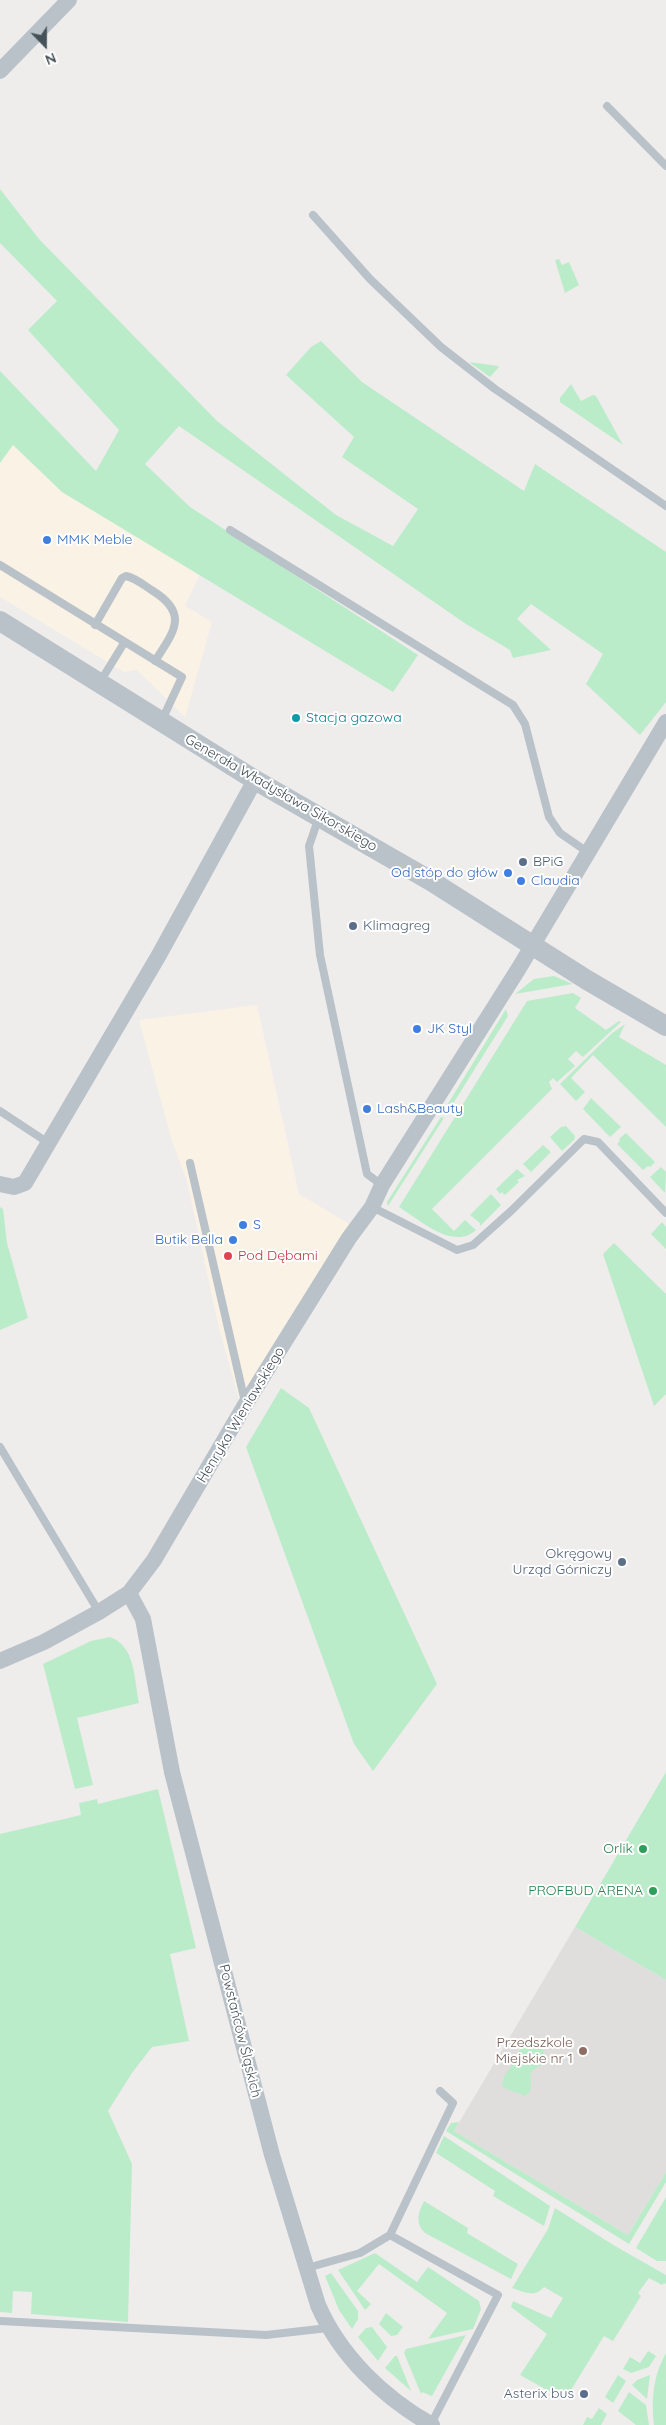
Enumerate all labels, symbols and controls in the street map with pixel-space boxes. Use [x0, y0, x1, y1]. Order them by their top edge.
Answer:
north arrow [20, 20, 70, 70]
text: N [42, 49, 59, 69]
place label: MMK Meble [57, 532, 132, 548]
marker: MMK Meble [41, 534, 53, 546]
place label: Stacja gazowa [306, 710, 402, 726]
marker: Stacja gazowa [290, 712, 302, 724]
street label: Generała Władysława Sikorskiego [182, 731, 380, 855]
place label: BPiG [533, 854, 563, 870]
marker: BPiG [517, 856, 529, 868]
place label: Od stóp do głów [391, 865, 498, 881]
marker: Od stóp do głów [502, 867, 514, 879]
place label: Claudia [531, 873, 580, 889]
marker: Claudia [515, 875, 527, 887]
place label: Klimagreg [363, 918, 430, 934]
marker: Klimagreg [347, 920, 359, 932]
place label: JK Styl [427, 1021, 472, 1037]
marker: JK Styl [411, 1023, 423, 1035]
place label: Lash&Beauty [377, 1101, 463, 1117]
marker: Lash&Beauty [361, 1103, 373, 1115]
place label: S [253, 1217, 261, 1233]
marker: S [237, 1219, 249, 1231]
place label: Butik Bella [155, 1232, 223, 1248]
marker: Butik Bella [227, 1234, 239, 1246]
place label: Pod Dębami [238, 1248, 318, 1264]
marker: Pod Dębami [222, 1250, 234, 1262]
street label: Henryka Wieniawskiego [194, 1344, 288, 1486]
place label: Okręgowy Urząd Górniczy [513, 1546, 612, 1578]
marker: Okręgowy Urząd Górniczy [616, 1556, 628, 1568]
place label: Orlik [603, 1841, 633, 1857]
marker: Orlik [637, 1843, 649, 1855]
place label: PROFBUD ARENA [528, 1883, 643, 1899]
marker: PROFBUD ARENA [647, 1885, 659, 1897]
street label: Powstańców Śląskich [215, 1963, 265, 2099]
place label: Przedszkole Miejskie nr 1 [495, 2035, 573, 2068]
marker: Przedszkole Miejskie nr 1 [577, 2045, 589, 2057]
place label: Asterix bus [504, 2386, 574, 2402]
marker: Asterix bus [578, 2388, 590, 2400]

